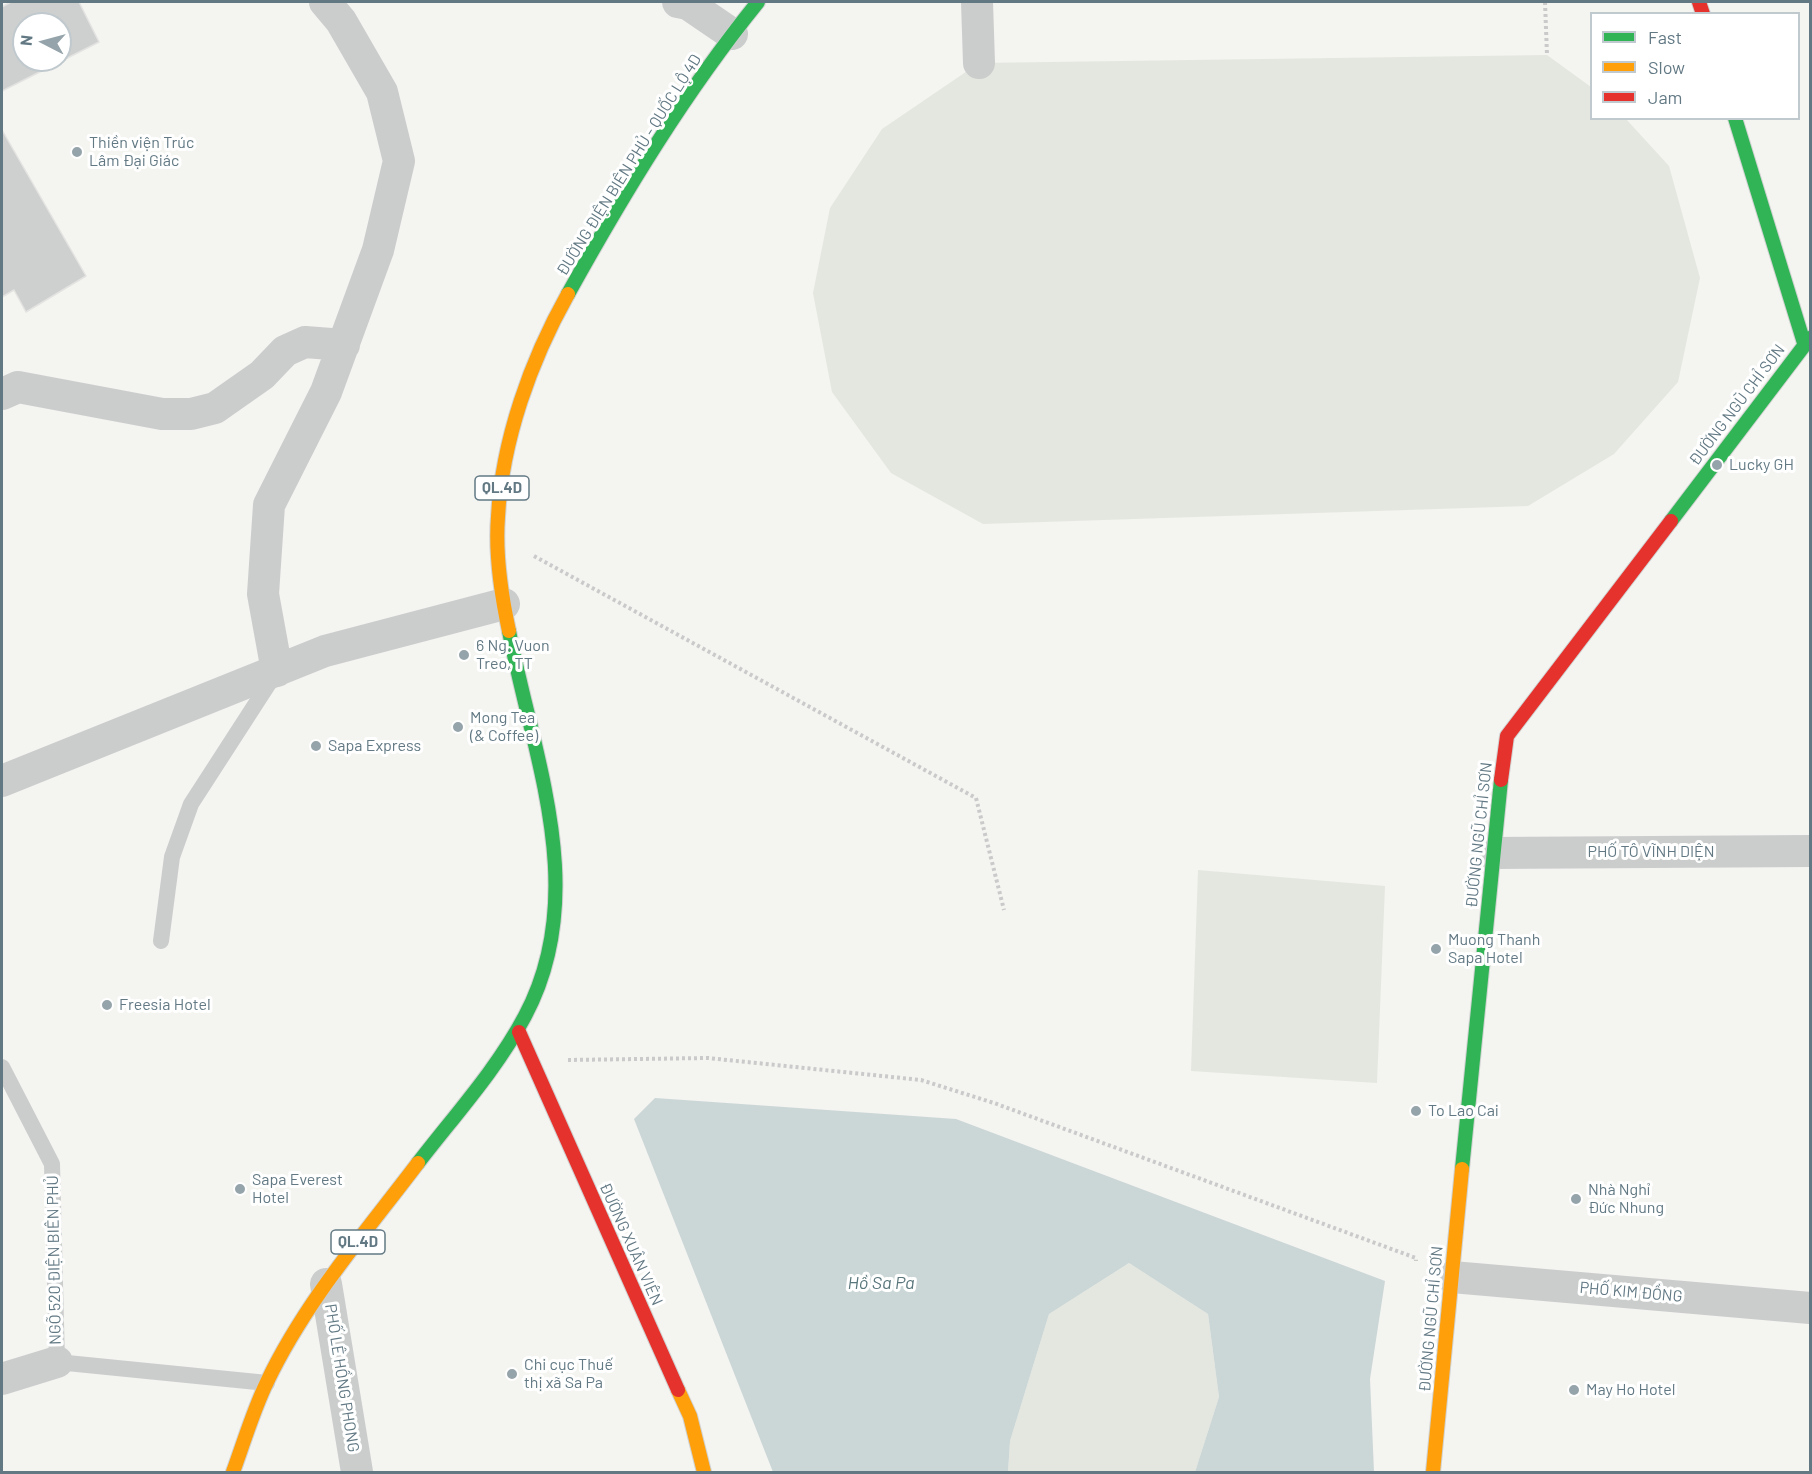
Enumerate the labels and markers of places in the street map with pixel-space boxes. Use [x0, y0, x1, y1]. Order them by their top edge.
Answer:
place label: Thiền viện Trúc Lâm Đại Giác [89, 133, 194, 171]
marker: Thiền viện Trúc Lâm Đại Giác [70, 145, 84, 159]
place label: Lucky GH [1729, 455, 1794, 475]
marker: Lucky GH [1710, 458, 1724, 472]
place label: 6 Ng. Vuon Treo, TT [476, 636, 550, 674]
marker: 6 Ng. Vuon Treo, TT [457, 648, 471, 662]
place label: Mong Tea (& Coffee) [470, 708, 538, 746]
marker: Mong Tea (& Coffee) [451, 720, 465, 734]
place label: Sapa Express [328, 736, 421, 756]
marker: Sapa Express [309, 739, 323, 753]
place label: Muong Thanh Sapa Hotel [1448, 930, 1540, 968]
marker: Muong Thanh Sapa Hotel [1429, 942, 1443, 956]
place label: Freesia Hotel [119, 995, 211, 1015]
marker: Freesia Hotel [100, 998, 114, 1012]
place label: To Lao Cai [1428, 1101, 1499, 1121]
marker: To Lao Cai [1409, 1104, 1423, 1118]
place label: Sapa Everest Hotel [252, 1170, 343, 1208]
place label: Nhà Nghỉ Đức Nhung [1588, 1180, 1664, 1218]
marker: Sapa Everest Hotel [233, 1182, 247, 1196]
marker: Nhà Nghỉ Đức Nhung [1569, 1192, 1583, 1206]
place label: Chi cục Thuế thị xã Sa Pa [524, 1355, 613, 1393]
marker: Chi cục Thuế thị xã Sa Pa [505, 1367, 519, 1381]
place label: May Ho Hotel [1586, 1380, 1675, 1400]
marker: May Ho Hotel [1567, 1383, 1581, 1397]

